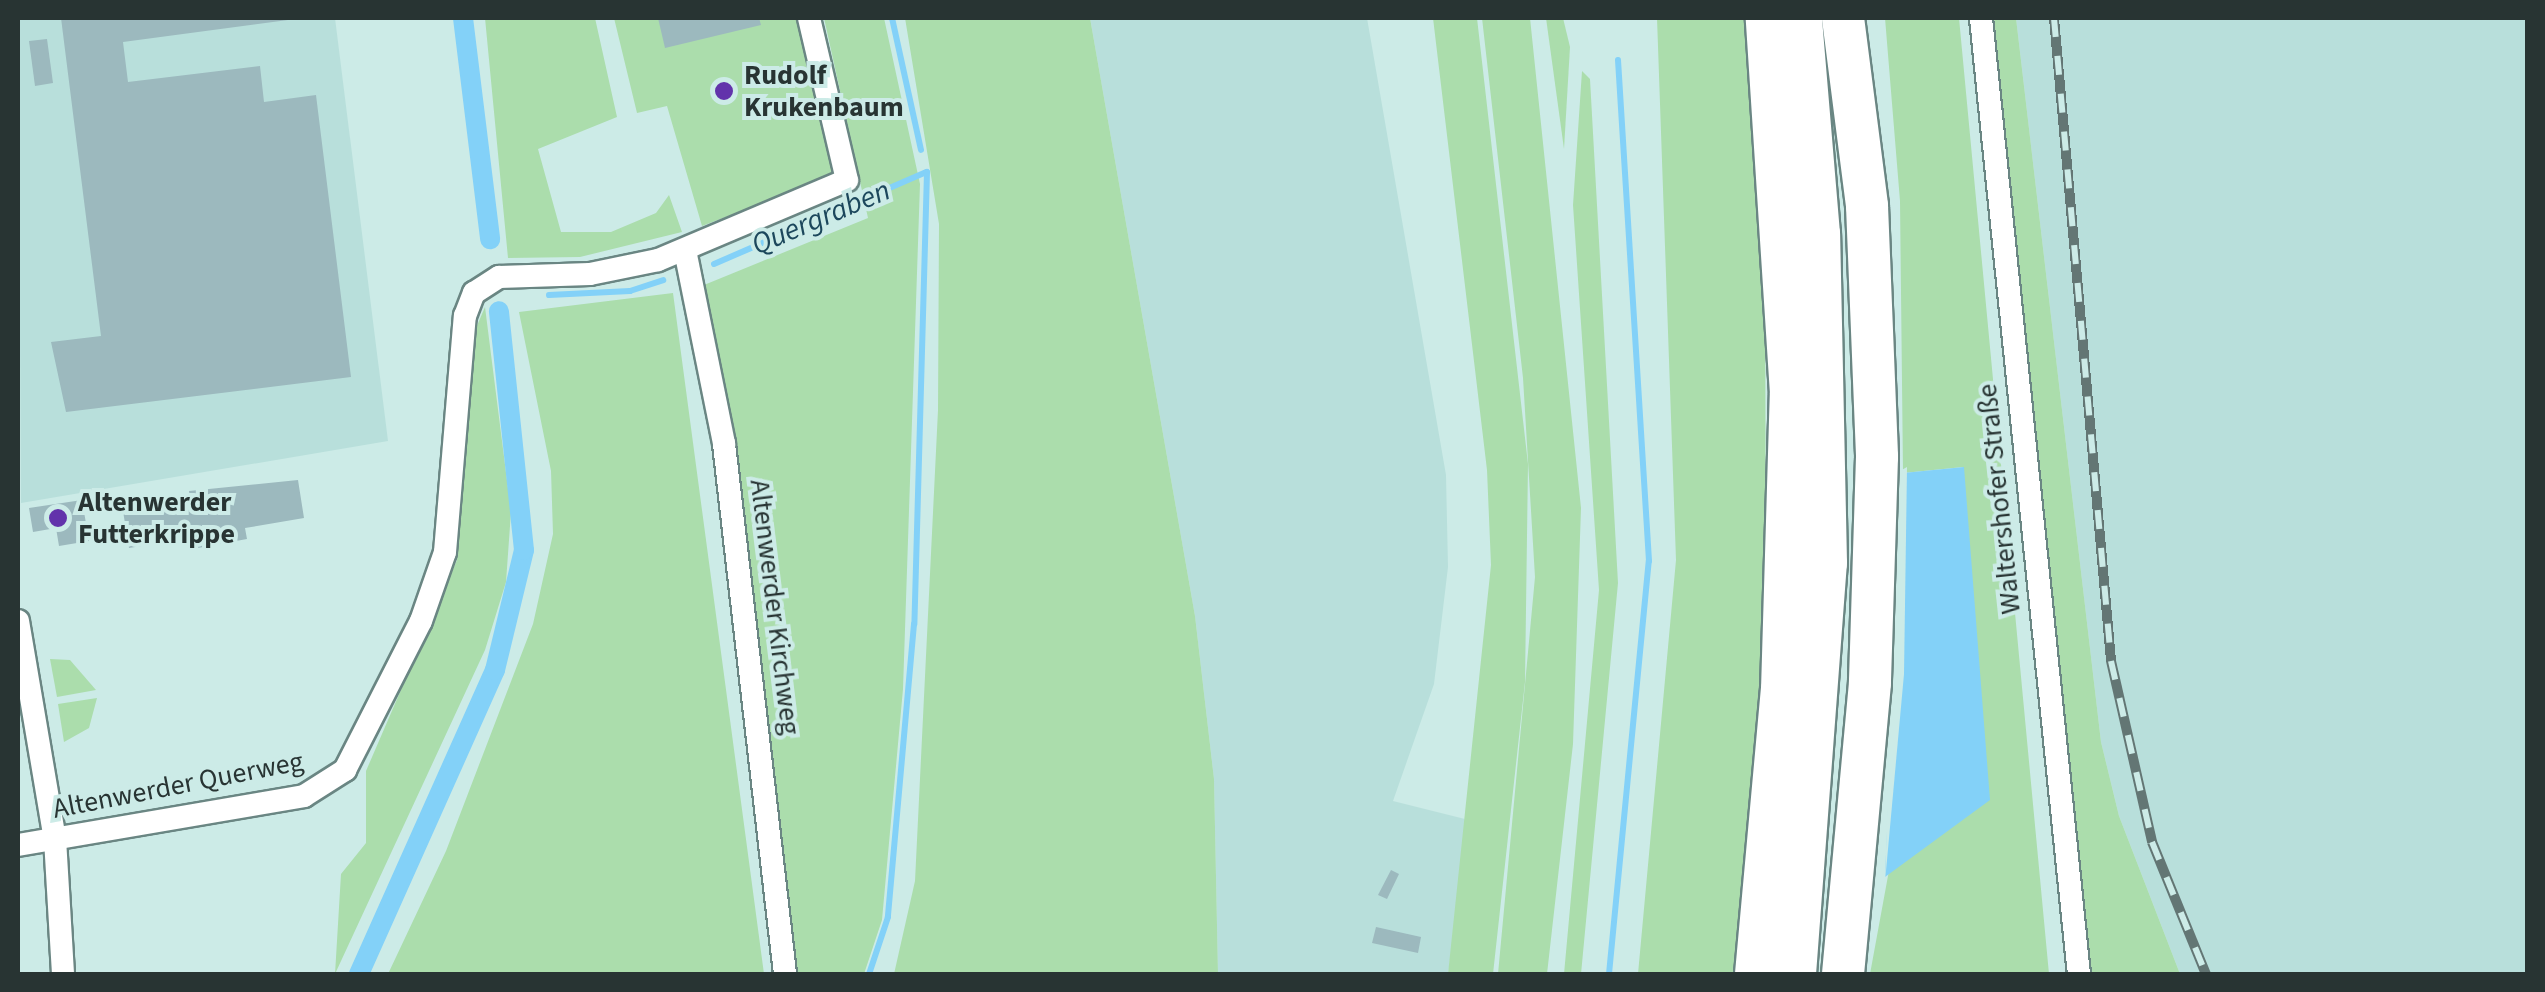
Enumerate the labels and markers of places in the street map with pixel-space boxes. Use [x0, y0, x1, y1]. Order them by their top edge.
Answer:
place label: Rudolf Krukenbaum [744, 58, 904, 124]
marker: Rudolf Krukenbaum [713, 80, 735, 102]
place label: Altenwerder Futterkrippe [78, 485, 235, 551]
marker: Altenwerder Futterkrippe [47, 507, 69, 529]

